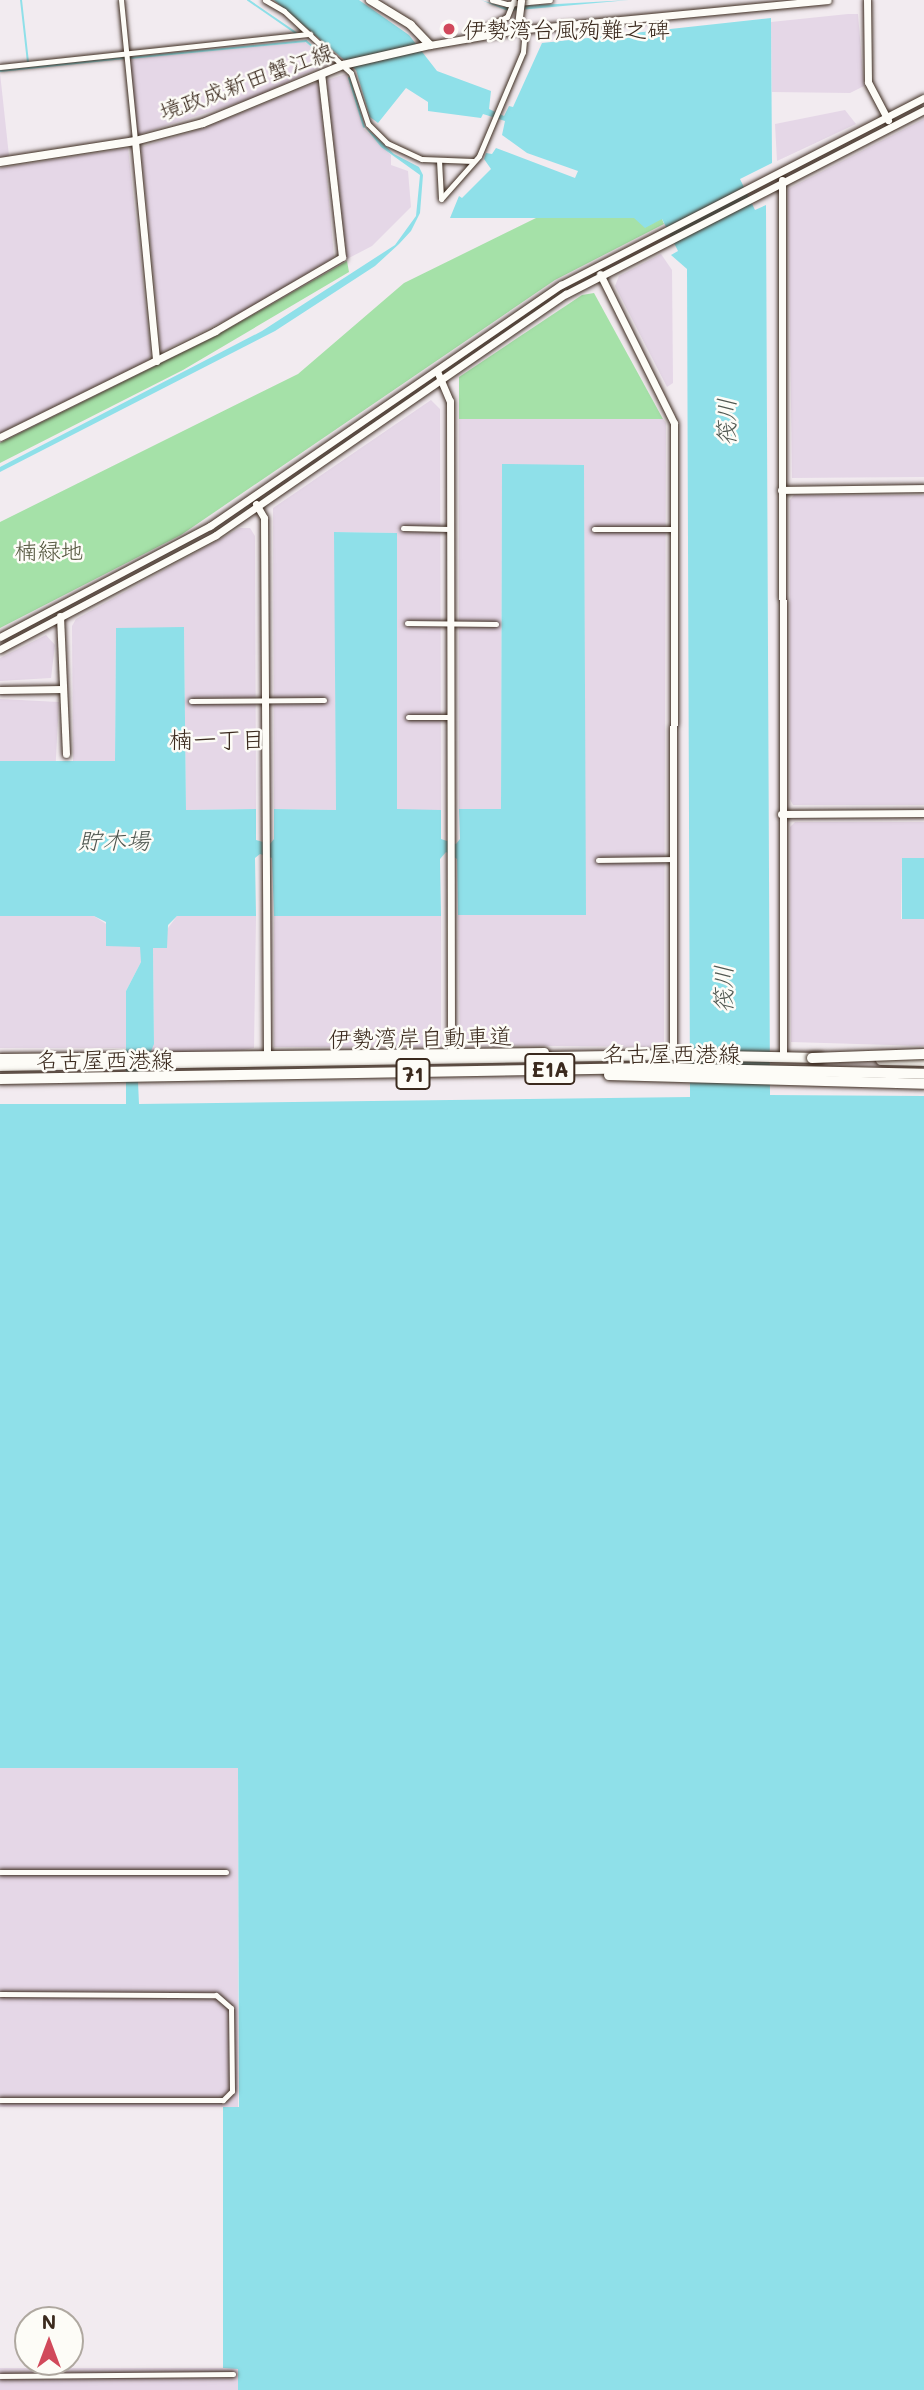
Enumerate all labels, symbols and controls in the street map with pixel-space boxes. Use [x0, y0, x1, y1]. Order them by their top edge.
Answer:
place label: 伊勢湾台風殉難之碑 [463, 15, 670, 43]
marker: 伊勢湾台風殉難之碑 [441, 21, 457, 37]
street label: 境政成新田蟹江線 [155, 37, 337, 125]
water label: 筏川 [712, 398, 740, 446]
park label: 楠緑地 [15, 536, 83, 564]
district label: 楠一丁目 [169, 725, 265, 753]
water label: 貯木場 [78, 826, 150, 854]
water label: 筏川 [709, 965, 737, 1013]
street label: 伊勢湾岸自動車道 [328, 1022, 512, 1052]
street label: 名古屋西港線 [603, 1039, 741, 1067]
street label: 名古屋西港線 [36, 1045, 174, 1073]
road number: E1A [524, 1052, 576, 1086]
road number: 71 [396, 1056, 430, 1092]
north arrow [14, 2306, 84, 2376]
text: N [42, 2309, 56, 2334]

